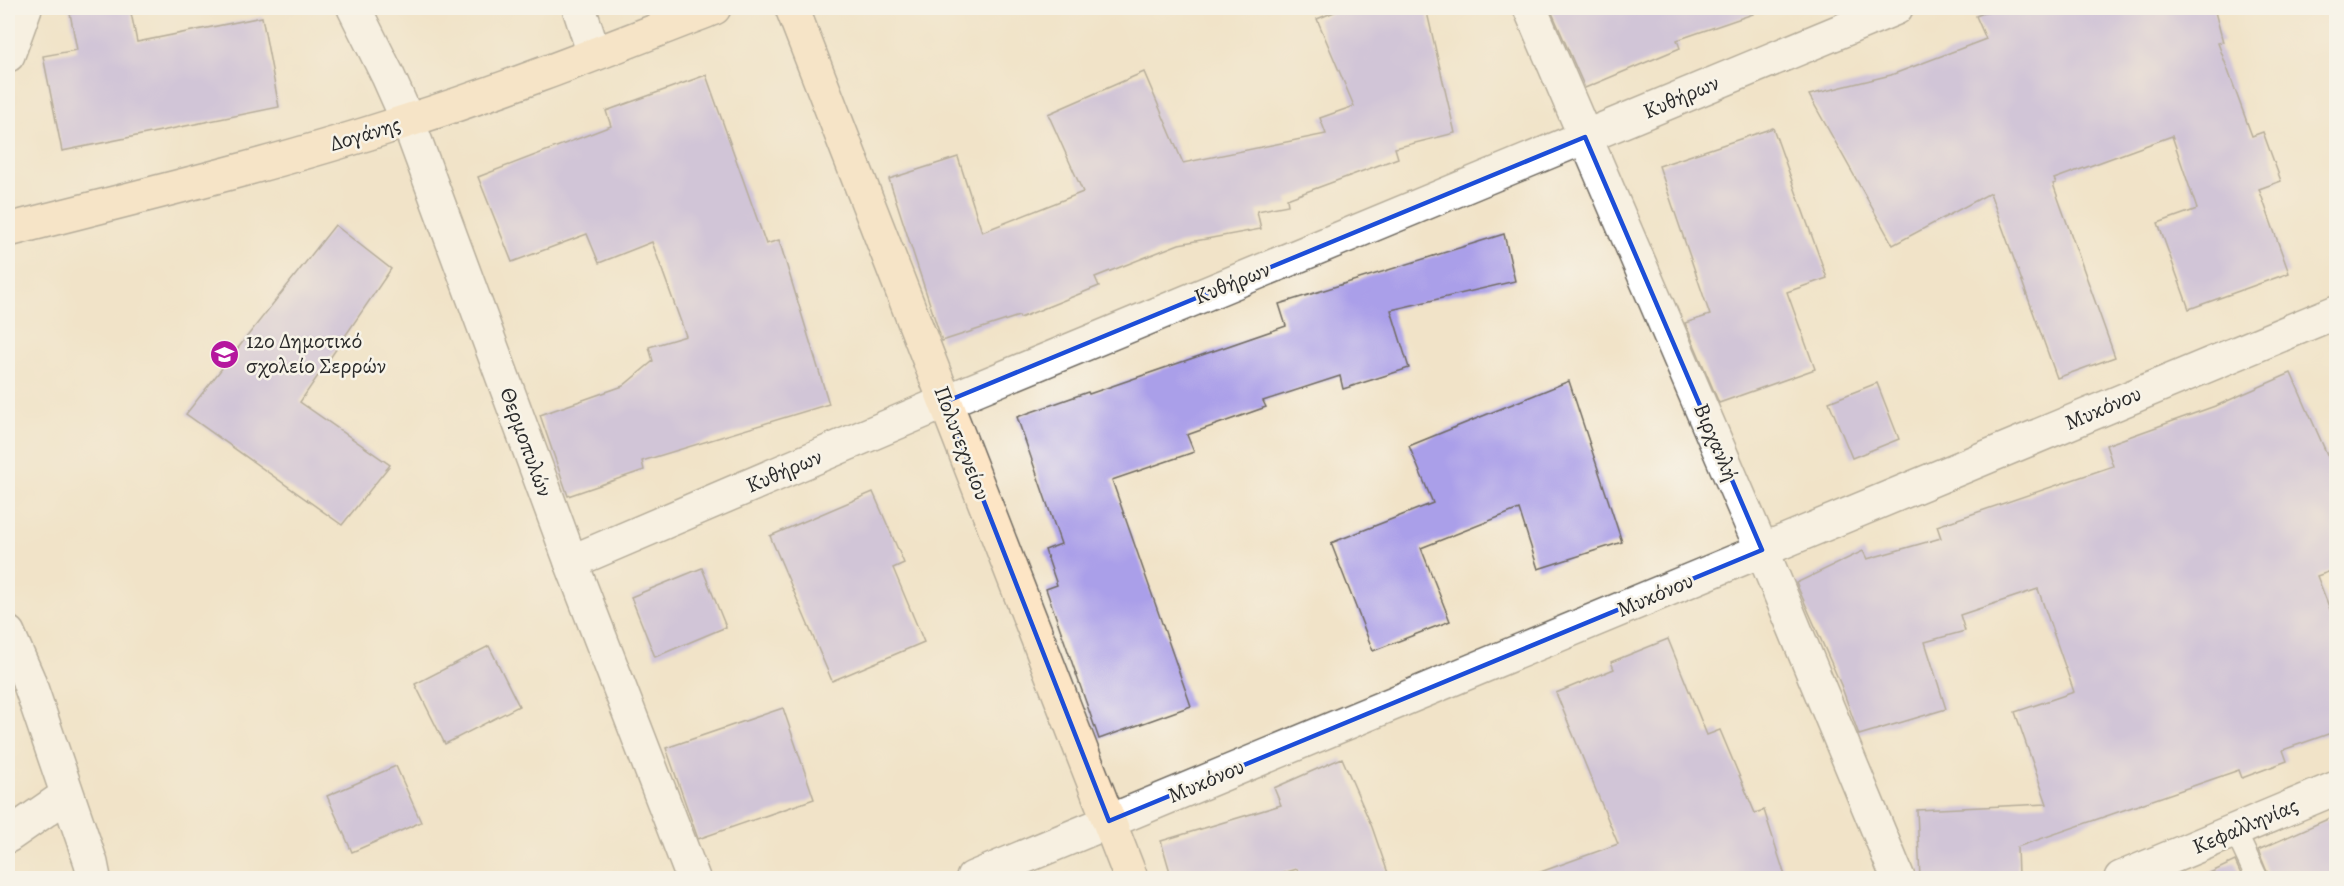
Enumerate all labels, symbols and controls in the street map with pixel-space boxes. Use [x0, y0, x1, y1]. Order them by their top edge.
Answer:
street label: Κυθήρων [1638, 68, 1724, 126]
street label: Δογάνης [326, 109, 404, 159]
street label: Κυθήρων [1189, 254, 1275, 312]
place label: 12ο Δημοτικό σχολείο Σερρών [246, 326, 386, 381]
school or university icon: 12ο Δημοτικό σχολείο Σερρών [209, 338, 241, 370]
street label: Μυκόνου [2060, 378, 2146, 438]
street label: Πολυτεχνείου [926, 382, 998, 504]
street label: Θερμοπυλών [492, 383, 560, 501]
street label: Βιρχανλή [1686, 399, 1746, 485]
street label: Κυθήρων [741, 442, 827, 500]
street label: Μυκόνου [1612, 565, 1698, 625]
street label: Μυκόνου [1163, 751, 1249, 811]
street label: Κεφαλληνίας [2188, 790, 2302, 862]

